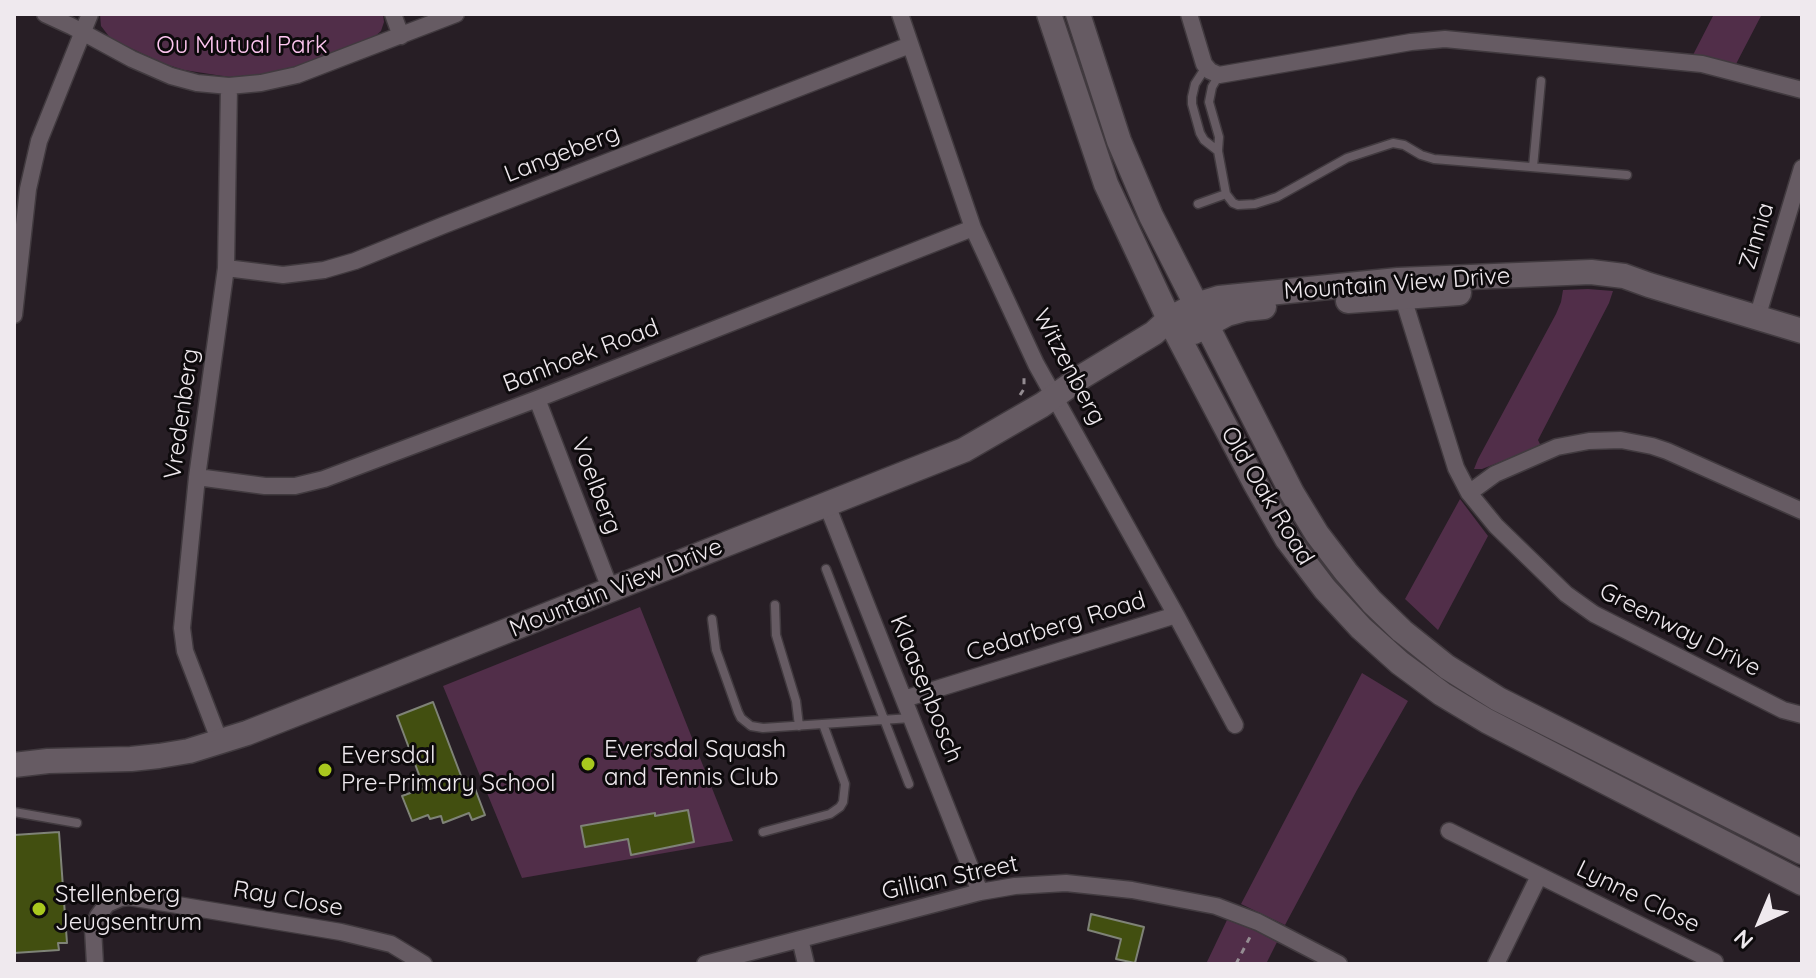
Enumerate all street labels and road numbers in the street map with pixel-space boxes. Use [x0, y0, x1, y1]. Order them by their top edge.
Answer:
street label: Langeberg [500, 119, 624, 189]
street label: Zinnia [1733, 199, 1781, 273]
street label: Mountain View Drive [1283, 262, 1511, 306]
street label: Witzenberg [1026, 304, 1112, 430]
street label: Banhoek Road [499, 313, 663, 399]
street label: Vredenberg [159, 347, 205, 481]
street label: Old Oak Road [1214, 421, 1320, 571]
street label: Voelberg [564, 434, 628, 538]
street label: Mountain View Drive [505, 532, 727, 644]
street label: Greenway Drive [1595, 577, 1765, 683]
street label: Cedarberg Road [963, 586, 1149, 668]
street label: Klaasenbosch [883, 611, 969, 767]
street label: Gillian Street [879, 850, 1021, 906]
street label: Lynne Close [1571, 855, 1705, 939]
street label: Ray Close [231, 875, 345, 923]

